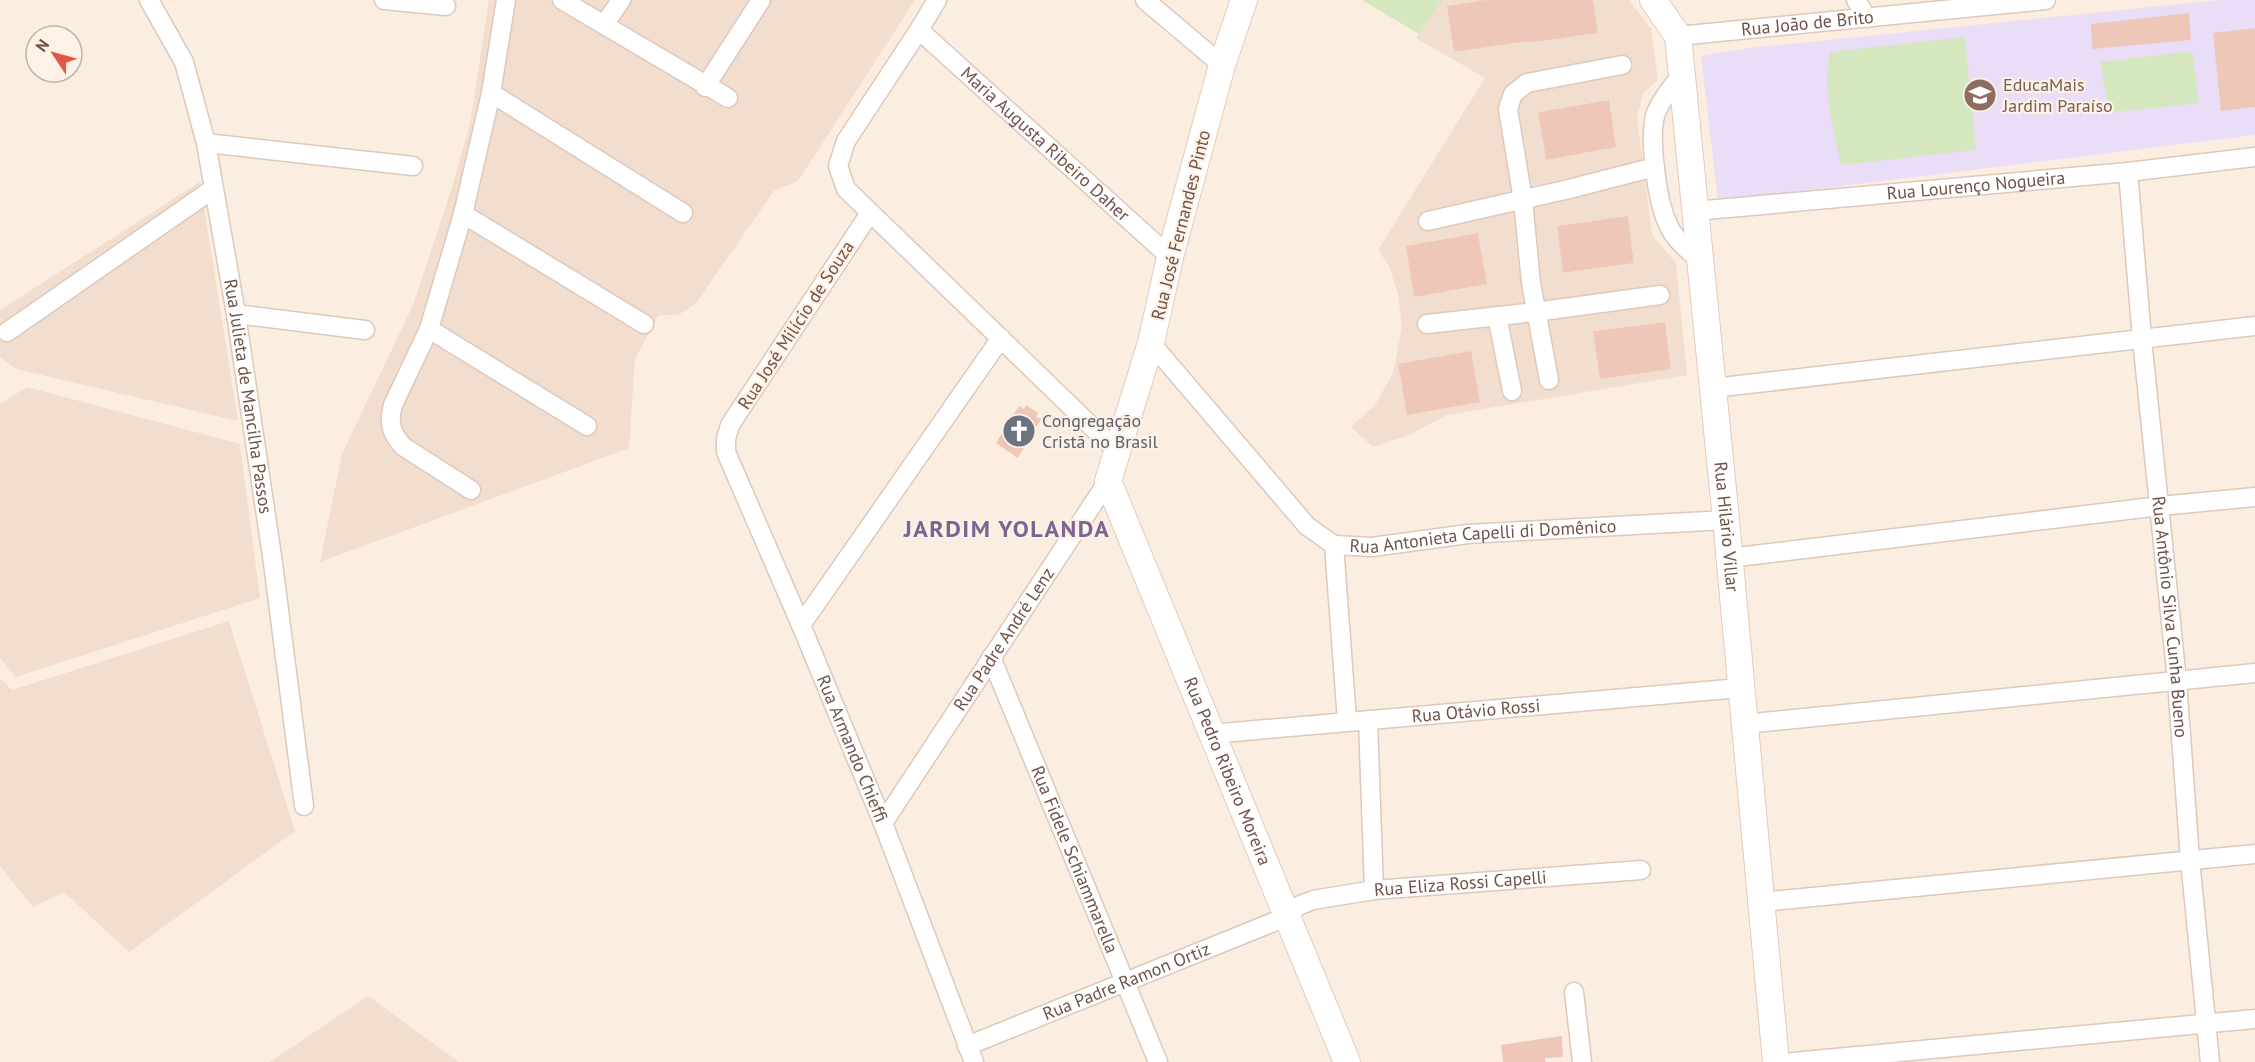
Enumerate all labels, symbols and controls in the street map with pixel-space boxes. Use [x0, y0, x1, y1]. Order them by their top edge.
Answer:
street label: Rua João de Brito [1740, 5, 1875, 41]
north arrow [24, 24, 84, 84]
text: N [31, 35, 53, 55]
street label: Maria Augusta Ribeiro Daher [956, 61, 1135, 226]
place label: EducaMais Jardim Paraíso [2002, 73, 2113, 117]
school or university icon: EducaMais Jardim Paraíso [1962, 77, 1998, 113]
street label: Rua José Fernandes Pinto [1146, 127, 1215, 322]
street label: Rua Lourenço Nogueira [1886, 166, 2066, 205]
street label: Rua José Milício de Souza [732, 236, 859, 413]
street label: Rua Julieta de Mancilha Passos [219, 277, 278, 515]
place label: Congregação Cristã no Brasil [1042, 409, 1159, 453]
church icon: Congregação Cristã no Brasil [1001, 413, 1037, 449]
street label: Rua Hilário Villar [1709, 461, 1745, 593]
street label: Rua Antônio Silva Cunha Bueno [2147, 495, 2193, 739]
district label: JARDIM YOLANDA [903, 513, 1110, 544]
street label: Rua Antonieta Capelli di Domênico [1349, 514, 1617, 558]
street label: Rua Padre André Lenz [948, 563, 1059, 715]
street label: Rua Armando Chieffi [812, 671, 893, 825]
street label: Rua Pedro Ribeiro Moreira [1179, 673, 1277, 869]
street label: Rua Otávio Rossi [1411, 693, 1541, 727]
street label: Rua Fidele Schiammarella [1026, 762, 1124, 956]
street label: Rua Eliza Rossi Capelli [1373, 865, 1548, 901]
street label: Rua Padre Ramon Ortiz [1039, 937, 1213, 1025]

